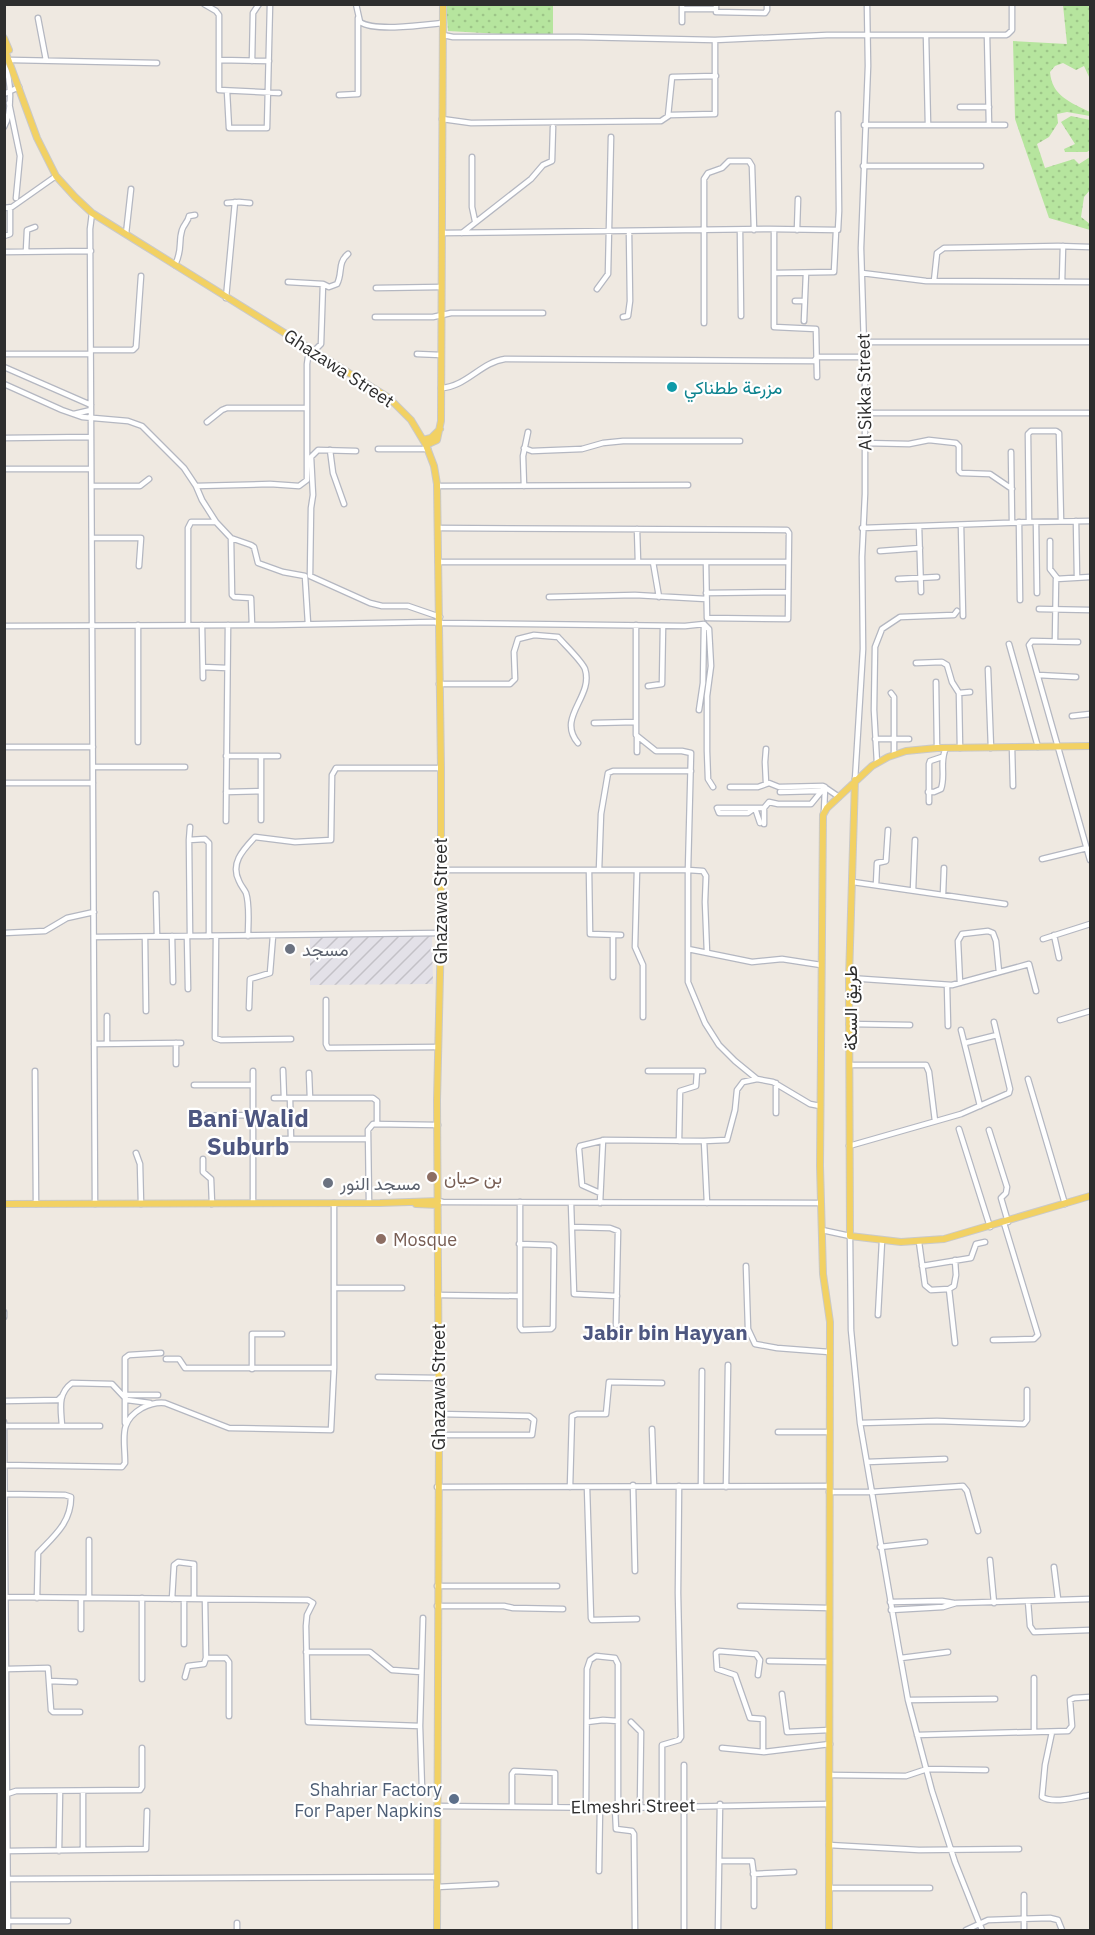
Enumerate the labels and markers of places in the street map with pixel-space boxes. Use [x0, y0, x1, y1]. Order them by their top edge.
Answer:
place label: مزرعة ططناكي [684, 376, 782, 403]
marker: مزرعة ططناكي [665, 380, 679, 394]
place label: مسجد [302, 938, 349, 961]
marker: مسجد [283, 942, 297, 956]
place label: بن حيان [444, 1166, 502, 1189]
marker: بن حيان [425, 1170, 439, 1184]
place label: مسجد النور [339, 1172, 420, 1195]
marker: مسجد النور [321, 1176, 335, 1190]
place label: Mosque [393, 1228, 457, 1251]
marker: Mosque [374, 1232, 388, 1246]
place label: Shahriar Factory For Paper Napkins [294, 1778, 442, 1822]
marker: Shahriar Factory For Paper Napkins [447, 1792, 461, 1806]

